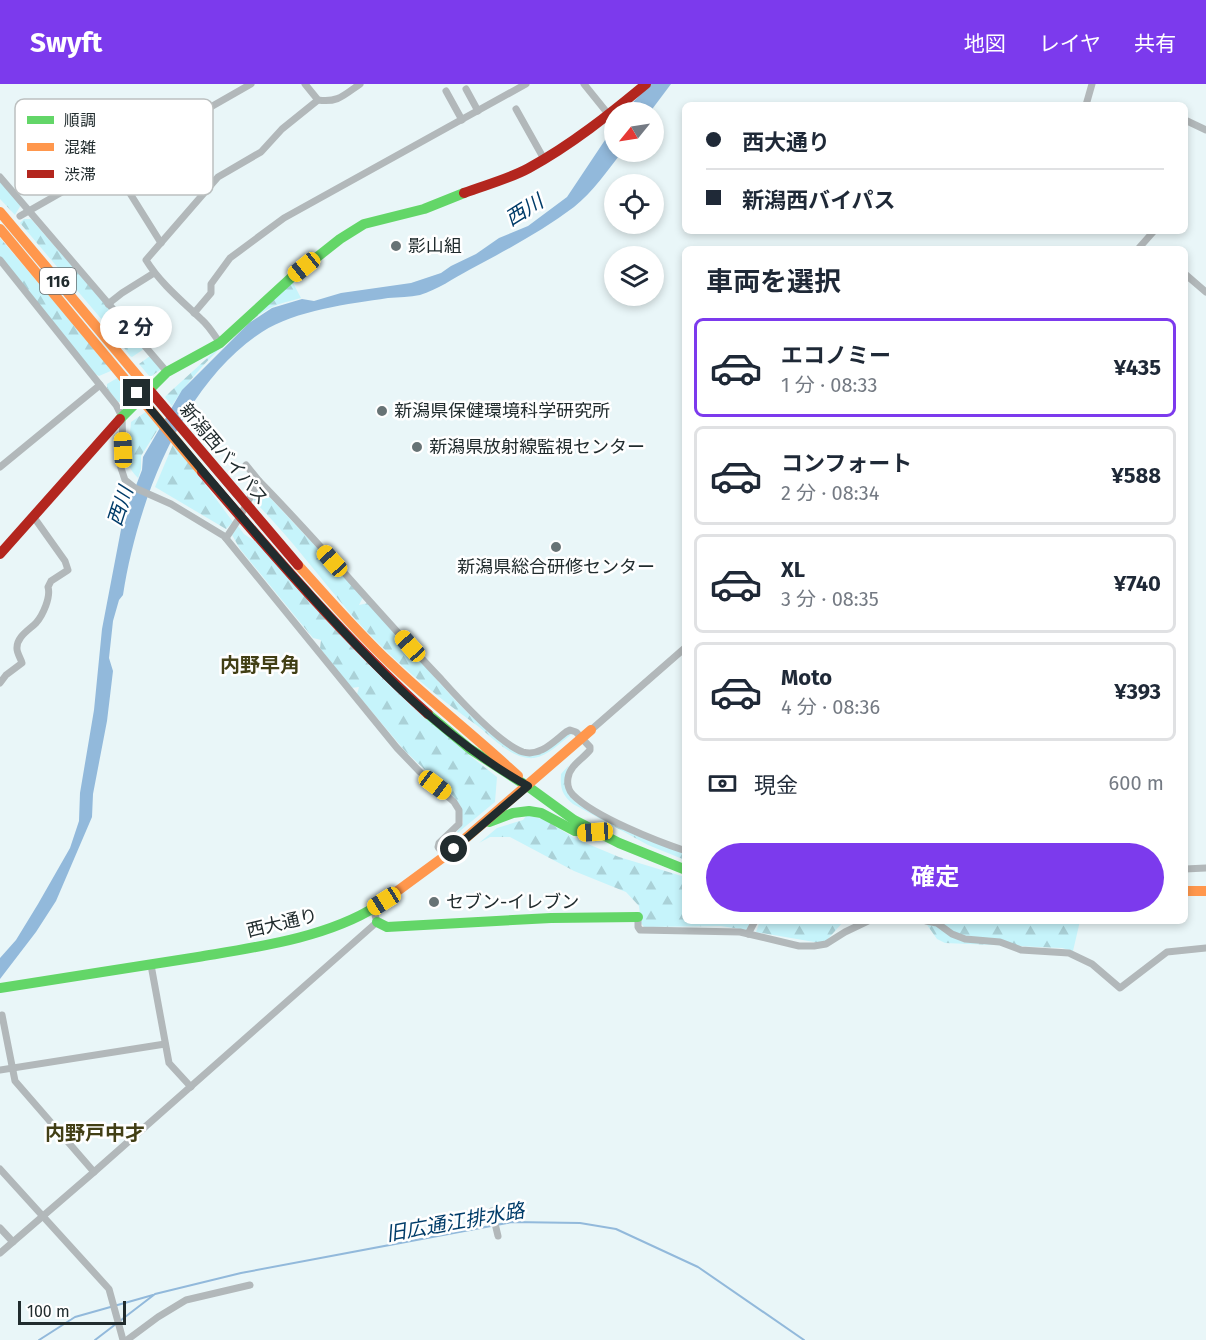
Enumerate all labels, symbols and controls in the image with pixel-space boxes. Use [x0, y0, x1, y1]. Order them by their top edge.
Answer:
text: Swyft [30, 26, 102, 59]
text: 地図 [964, 31, 1006, 57]
text: レイヤ [1039, 31, 1101, 57]
text: 共有 [1134, 31, 1176, 57]
legend [15, 99, 213, 195]
north arrow [604, 102, 664, 162]
map controls [604, 102, 664, 306]
text: 順調 [64, 111, 96, 130]
text: 西大通り [742, 129, 830, 156]
text: 混雑 [64, 138, 96, 157]
text: 渋滞 [64, 165, 96, 184]
button: locate [604, 174, 664, 234]
text: 新潟西バイパス [742, 187, 896, 214]
water label: 西川 [501, 188, 549, 231]
place label: 影山組 [408, 235, 462, 257]
marker: 影山組 [389, 239, 403, 253]
button: layers [604, 246, 664, 306]
car [284, 249, 324, 285]
text: 車両を選択 [706, 266, 841, 298]
road number: 116 [40, 268, 76, 294]
callout: 2 分 [101, 306, 173, 348]
text: 2 分 [118, 315, 154, 339]
icon: car [709, 341, 763, 395]
text: エコノミー [781, 342, 891, 369]
text: ¥435 [1114, 354, 1161, 381]
text: 1 分 · 08:33 [781, 373, 877, 397]
route end [123, 379, 150, 406]
street label: 新潟西バイパス [175, 399, 273, 509]
place label: 新潟県保健環境科学研究所 [394, 400, 610, 422]
marker: 新潟県保健環境科学研究所 [375, 404, 389, 418]
car [113, 432, 133, 468]
place label: 新潟県放射線監視センター [429, 436, 645, 458]
marker: 新潟県放射線監視センター [410, 440, 424, 454]
icon: car [709, 449, 763, 503]
text: コンフォート [781, 450, 912, 477]
text: ¥588 [1111, 462, 1161, 489]
water label: 西川 [102, 481, 138, 529]
text: 2 分 · 08:34 [781, 481, 879, 505]
marker: 新潟県総合研修センター [549, 540, 563, 554]
car [313, 542, 351, 580]
place label: 新潟県総合研修センター [457, 556, 655, 578]
text: XL [781, 556, 805, 583]
icon: car [709, 557, 763, 611]
text: ¥740 [1114, 570, 1161, 597]
text: 3 分 · 08:35 [781, 587, 879, 611]
car [391, 627, 429, 665]
district label: 内野早角 [220, 653, 300, 677]
text: Moto [781, 664, 832, 691]
icon: car [709, 665, 763, 719]
text: ¥393 [1114, 678, 1161, 705]
text: 4 分 · 08:36 [781, 695, 880, 719]
car [415, 767, 455, 803]
icon: cash [706, 767, 739, 800]
text: 600 m [1109, 771, 1164, 795]
text: 現金 [754, 772, 798, 799]
car [576, 822, 614, 842]
route start [440, 835, 467, 862]
button: 確定 [706, 843, 1164, 912]
car [364, 884, 404, 918]
place label: セブン-イレブン [446, 891, 579, 913]
marker: セブン-イレブン [427, 895, 441, 909]
street label: 西大通り [244, 904, 320, 942]
district label: 内野戸中才 [45, 1121, 145, 1145]
water label: 旧広通江排水路 [384, 1198, 528, 1246]
scale bar [18, 1298, 126, 1326]
text: 100 m [27, 1302, 70, 1321]

